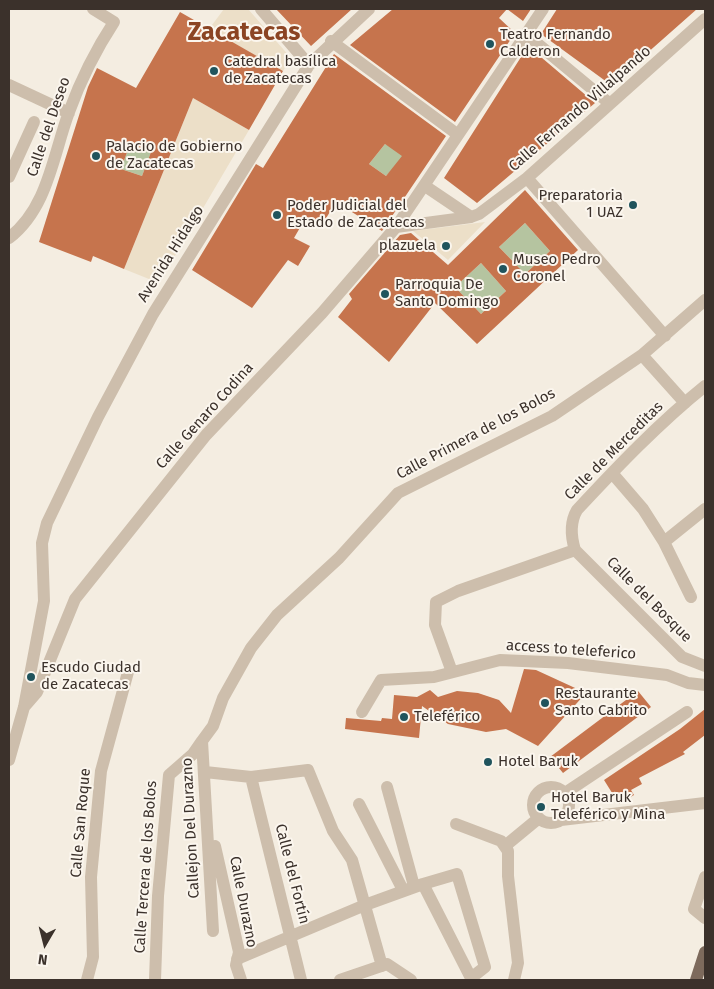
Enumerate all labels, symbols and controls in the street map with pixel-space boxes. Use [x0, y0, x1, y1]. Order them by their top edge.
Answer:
district label: Zacatecas [188, 18, 300, 48]
place label: Teatro Fernando Calderon [500, 26, 611, 61]
marker: Teatro Fernando Calderon [484, 38, 496, 50]
street label: Calle Fernando Villalpando [505, 42, 655, 176]
place label: Catedral basílica de Zacatecas [224, 53, 336, 88]
marker: Catedral basílica de Zacatecas [208, 65, 220, 77]
street label: Calle del Deseo [23, 75, 75, 179]
place label: Palacio de Gobierno de Zacatecas [106, 138, 243, 173]
marker: Palacio de Gobierno de Zacatecas [90, 150, 102, 162]
place label: Preparatoria 1 UAZ [539, 187, 623, 222]
place label: Poder Judicial del Estado de Zacatecas [287, 197, 425, 232]
marker: Preparatoria 1 UAZ [627, 199, 639, 211]
street label: Avenida Hidalgo [134, 202, 208, 306]
marker: Poder Judicial del Estado de Zacatecas [271, 209, 283, 221]
place label: plazuela [379, 237, 436, 255]
marker: plazuela [440, 240, 452, 252]
place label: Museo Pedro Coronel [513, 251, 601, 286]
marker: Museo Pedro Coronel [497, 263, 509, 275]
place label: Parroquia De Santo Domingo [395, 276, 499, 311]
marker: Parroquia De Santo Domingo [379, 288, 391, 300]
street label: Calle Genaro Codina [153, 359, 257, 473]
street label: Calle Primera de los Bolos [394, 384, 558, 484]
street label: Calle de Merceditas [561, 398, 667, 504]
street label: Calle del Bosque [603, 554, 695, 646]
street label: access to teleferico [505, 636, 637, 664]
place label: Escudo Ciudad de Zacatecas [41, 659, 141, 694]
marker: Escudo Ciudad de Zacatecas [25, 671, 37, 683]
place label: Restaurante Santo Cabrito [555, 685, 647, 720]
marker: Restaurante Santo Cabrito [539, 697, 551, 709]
place label: Teleférico [414, 708, 480, 726]
marker: Teleférico [398, 711, 410, 723]
place label: Hotel Baruk [498, 753, 578, 771]
marker: Hotel Baruk [482, 756, 494, 768]
street label: Callejon Del Durazno [178, 757, 204, 899]
street label: Calle San Roque [67, 768, 95, 878]
street label: Calle Tercera de los Bolos [131, 780, 161, 954]
place label: Hotel Baruk Teleférico y Mina [551, 789, 665, 824]
marker: Hotel Baruk Teleférico y Mina [535, 801, 547, 813]
street label: Calle del Fortín [271, 822, 313, 926]
street label: Calle Durazno [225, 855, 261, 949]
north arrow [20, 919, 70, 969]
text: N [37, 950, 49, 968]

